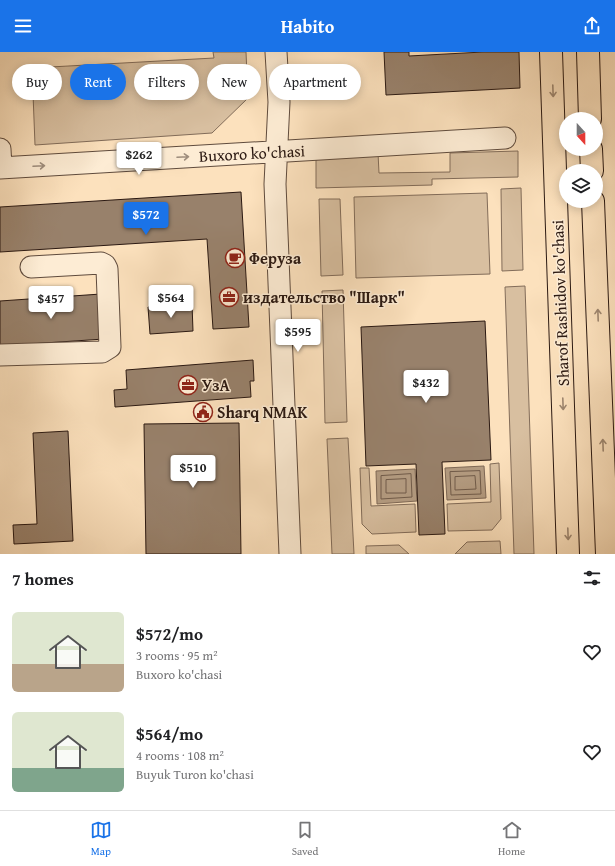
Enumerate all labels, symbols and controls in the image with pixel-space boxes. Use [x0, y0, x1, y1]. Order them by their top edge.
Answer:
text: Habito [281, 13, 334, 40]
icon: menu [12, 15, 34, 37]
icon: share [581, 15, 603, 37]
chip: Buy [12, 64, 62, 100]
chip: Rent [70, 64, 126, 100]
chip: Filters [134, 64, 199, 100]
chip: New [207, 64, 261, 100]
chip: Apartment [269, 64, 361, 100]
one-way arrow [549, 84, 556, 97]
north arrow [559, 112, 603, 156]
map controls [559, 112, 603, 208]
street label: Buxoro ko'chasi [198, 138, 306, 168]
pin: $262 [115, 142, 163, 176]
text: $262 [126, 145, 152, 164]
one-way arrow [176, 153, 189, 160]
one-way arrow [32, 162, 45, 169]
button: layers [559, 164, 603, 208]
pin: $572 [122, 202, 170, 236]
text: $572 [133, 205, 159, 224]
street label: Sharof Rashidov ko'chasi [545, 219, 575, 387]
place label: Феруза [249, 246, 302, 270]
cafe icon: Феруза [224, 247, 246, 269]
pin: $564 [147, 285, 195, 319]
place label: издательство "Шарк" [243, 285, 405, 309]
pin: $457 [27, 286, 75, 320]
office icon: издательство "Шарк" [218, 286, 240, 308]
text: $564 [158, 288, 184, 307]
text: $457 [38, 289, 64, 308]
one-way arrow [594, 309, 601, 322]
pin: $595 [274, 319, 322, 353]
text: $595 [285, 322, 311, 341]
pin: $432 [402, 370, 450, 404]
place label: УзА [202, 373, 231, 397]
text: $432 [413, 373, 439, 392]
office icon: УзА [177, 374, 199, 396]
one-way arrow [560, 397, 567, 410]
place label: Sharq NMAK [217, 400, 308, 424]
public building icon: Sharq NMAK [192, 401, 214, 423]
one-way arrow [599, 439, 606, 452]
pin: $510 [169, 455, 217, 489]
text: $510 [180, 458, 206, 477]
one-way arrow [564, 527, 572, 540]
text: 7 homes [12, 566, 74, 591]
icon: filters [581, 567, 603, 589]
text: $572/mo [136, 621, 203, 646]
icon: home [44, 628, 92, 676]
icon: heart [581, 641, 603, 663]
text: 3 rooms · 95 m² [136, 646, 218, 665]
text: Buxoro ko'chasi [136, 665, 222, 684]
text: $564/mo [136, 721, 203, 746]
icon: home [44, 728, 92, 776]
icon: heart [581, 741, 603, 763]
text: 4 rooms · 108 m² [136, 746, 224, 765]
text: Buyuk Turon ko'chasi [136, 765, 254, 784]
tab: Map [90, 819, 112, 859]
tab: Saved [292, 819, 318, 859]
tab: Home [498, 819, 525, 859]

